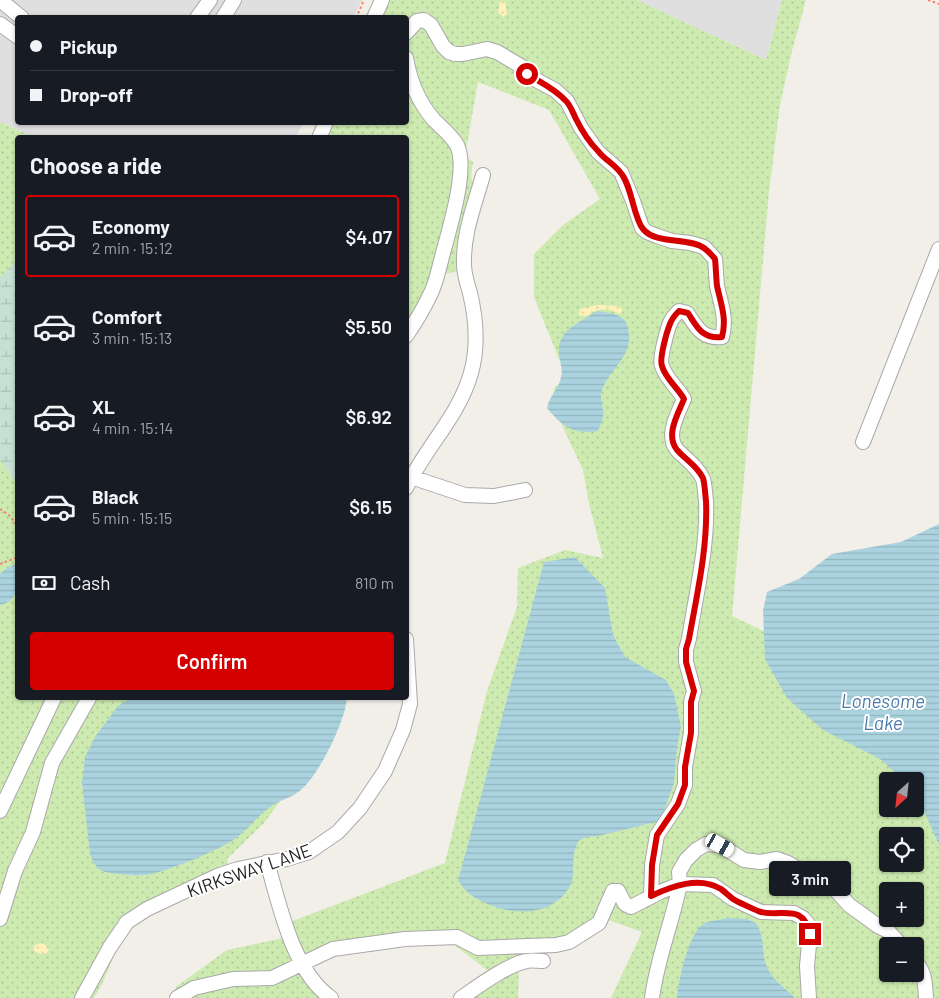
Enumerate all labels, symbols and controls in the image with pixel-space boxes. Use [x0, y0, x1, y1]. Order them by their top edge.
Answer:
text: Pickup [60, 35, 118, 58]
route start [516, 63, 538, 85]
text: Drop-off [60, 83, 133, 106]
text: Choose a ride [30, 152, 162, 178]
icon: car [32, 214, 77, 259]
text: Economy [92, 215, 170, 238]
text: $4.07 [345, 225, 392, 248]
text: 2 min · 15:12 [92, 238, 173, 257]
icon: car [32, 304, 77, 349]
text: Comfort [92, 305, 162, 328]
text: $5.50 [345, 315, 392, 338]
text: 3 min · 15:13 [92, 328, 172, 347]
icon: car [32, 394, 77, 439]
text: XL [92, 395, 115, 418]
text: $6.92 [346, 405, 392, 428]
text: 4 min · 15:14 [92, 418, 173, 437]
icon: car [32, 484, 77, 529]
text: Black [92, 485, 139, 508]
text: $6.15 [349, 495, 392, 518]
text: 5 min · 15:15 [92, 508, 172, 527]
icon: cash [30, 569, 58, 597]
text: Cash [70, 571, 111, 594]
text: 810 m [355, 573, 394, 592]
button: Confirm [30, 632, 394, 690]
water label: Lonesome Lake [841, 689, 925, 734]
north arrow [879, 772, 924, 818]
map controls [879, 772, 924, 982]
button: locate [879, 827, 924, 872]
car [703, 831, 736, 859]
street label: KIRKSWAY LANE [184, 838, 314, 902]
callout: 3 min [769, 862, 851, 896]
text: 3 min [791, 869, 829, 888]
button: + [879, 882, 924, 927]
route end [799, 923, 821, 945]
button: − [879, 937, 924, 982]

